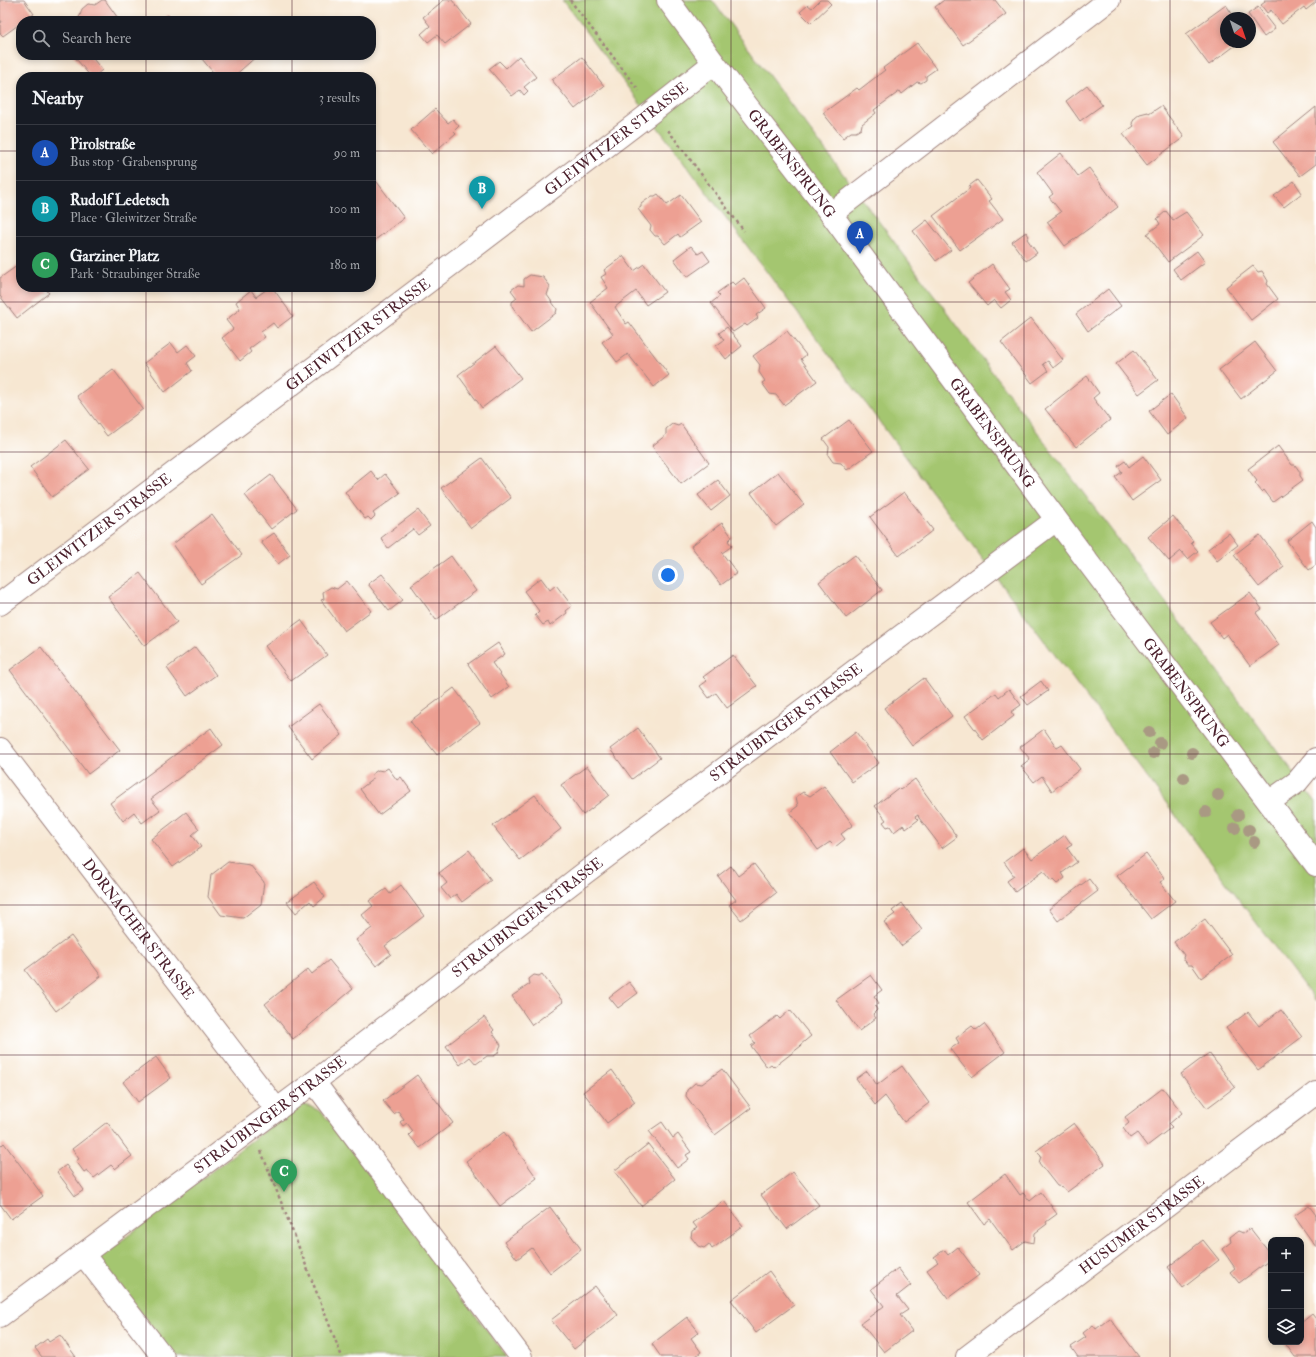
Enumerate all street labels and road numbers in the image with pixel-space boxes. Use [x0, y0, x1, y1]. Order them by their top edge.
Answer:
street label: GLEIWITZER STRASSE [541, 78, 692, 200]
street label: GRABENSPRUNG [743, 105, 840, 222]
street label: GLEIWITZER STRASSE [282, 274, 434, 396]
street label: GRABENSPRUNG [945, 374, 1039, 493]
street label: GLEIWITZER STRASSE [23, 469, 176, 590]
street label: GRABENSPRUNG [1138, 634, 1234, 752]
street label: STRAUBINGER STRASSE [706, 659, 866, 786]
street label: STRAUBINGER STRASSE [448, 854, 607, 982]
street label: DORNACHER STRASSE [78, 855, 198, 1004]
street label: STRAUBINGER STRASSE [190, 1051, 351, 1178]
street label: HUSUMER STRASSE [1075, 1172, 1209, 1279]

